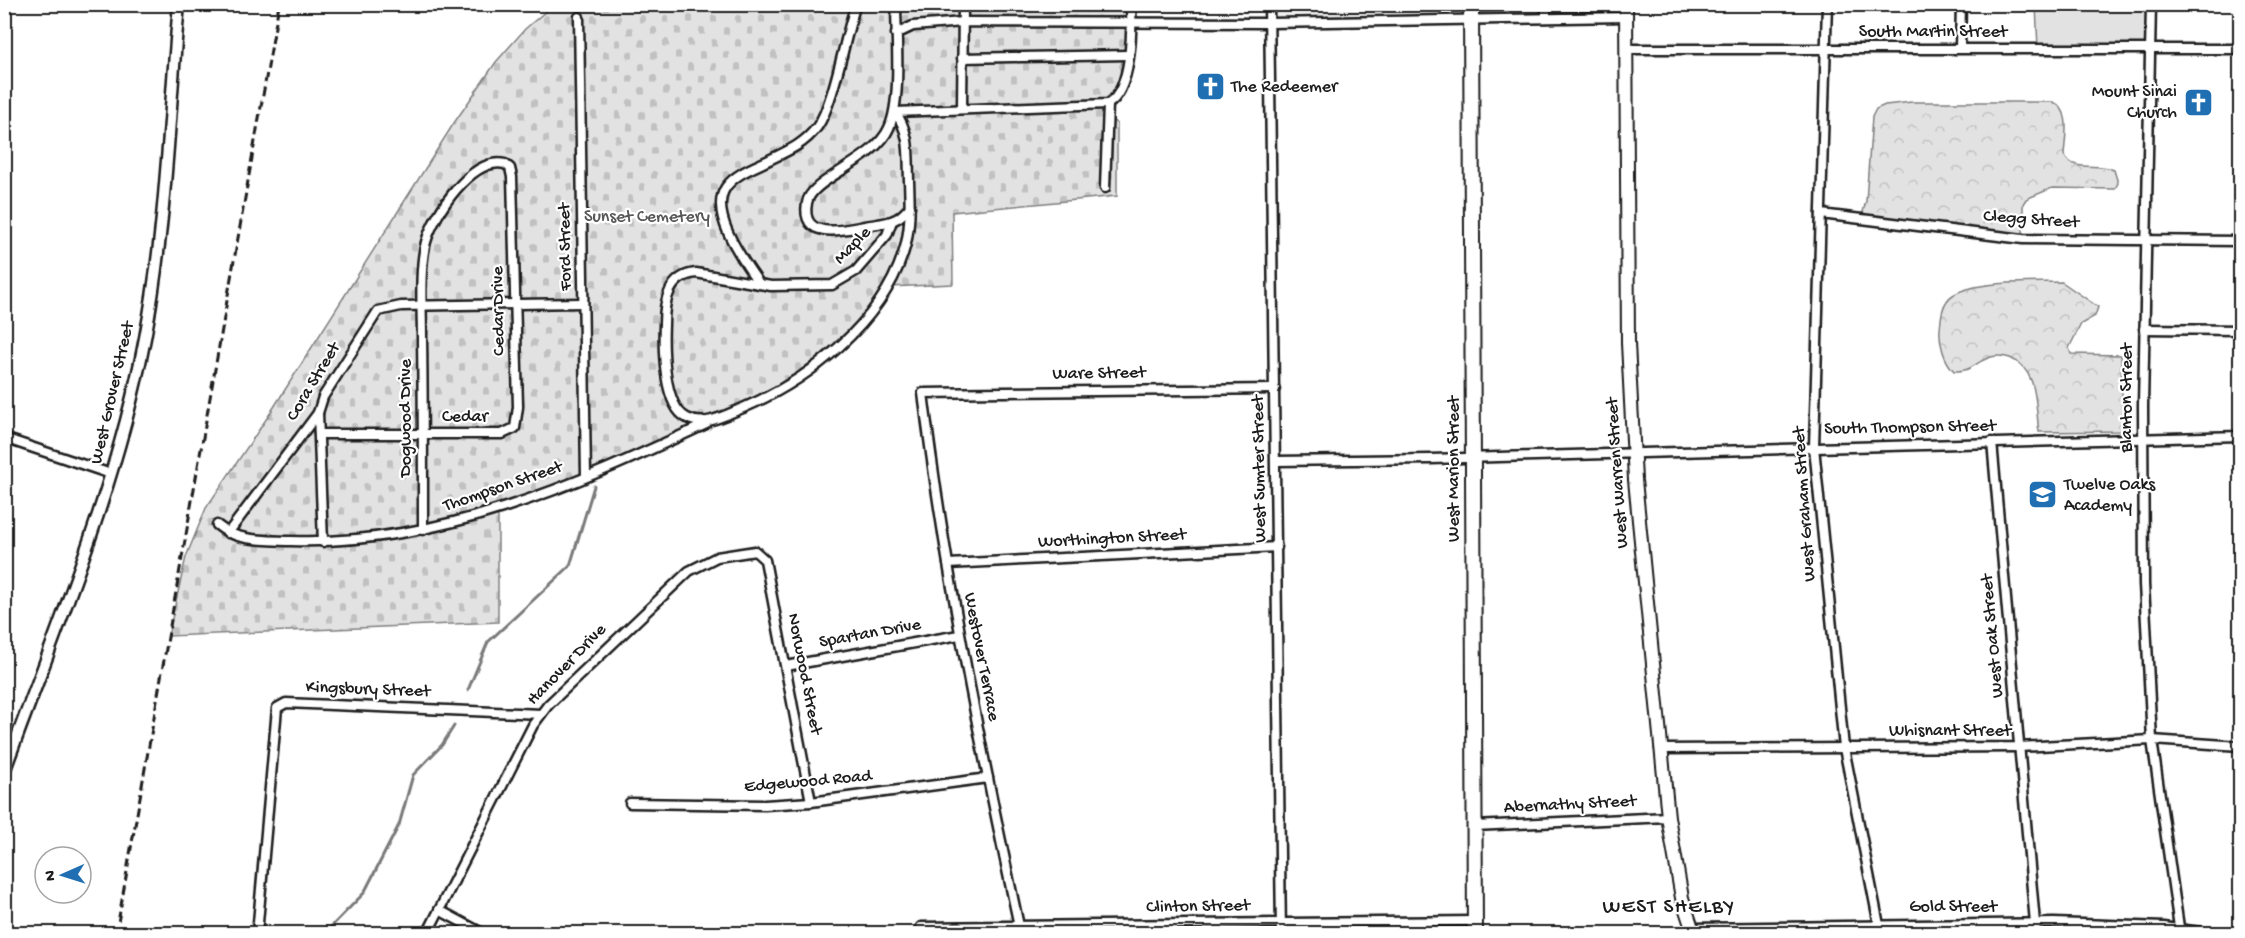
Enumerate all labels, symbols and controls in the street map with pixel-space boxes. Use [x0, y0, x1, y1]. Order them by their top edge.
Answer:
street label: South Martin Street [1859, 22, 2009, 43]
church icon: The Redeemer [1194, 71, 1226, 103]
place label: The Redeemer [1230, 77, 1339, 98]
place label: Mount Sinai Church [2092, 82, 2177, 124]
church icon: Mount Sinai Church [2182, 86, 2214, 118]
street label: Ford Street [555, 201, 577, 292]
street label: Clegg Street [1983, 206, 2081, 234]
park label: Sunset Cemetery [584, 207, 710, 228]
street label: Maple [830, 222, 877, 269]
street label: Cedar Drive [488, 265, 510, 356]
street label: West Grover Street [86, 318, 140, 466]
street label: Cora Street [282, 338, 346, 425]
street label: Blanton Street [2117, 342, 2138, 454]
street label: Dogwood Drive [396, 358, 417, 478]
street label: Ware Street [1052, 363, 1147, 385]
street label: West Sumter Street [1248, 393, 1272, 543]
street label: West Marion Street [1444, 394, 1465, 542]
street label: West Warren Street [1602, 395, 1634, 549]
street label: Cedar [442, 407, 490, 428]
street label: South Thompson Street [1824, 416, 1998, 440]
street label: West Graham Street [1789, 424, 1821, 582]
street label: Thompson Street [440, 456, 567, 517]
place label: Twelve Oaks Academy [2063, 475, 2156, 517]
school or university icon: Twelve Oaks Academy [2027, 479, 2059, 511]
street label: Worthington Street [1037, 525, 1188, 553]
street label: West Oak Street [1977, 572, 2009, 699]
street label: Westover Terrace [958, 591, 1004, 724]
street label: Norwood Street [782, 612, 826, 738]
street label: Spartan Drive [817, 615, 923, 653]
street label: Hanover Drive [523, 619, 612, 710]
street label: Kingsbury Street [305, 677, 432, 703]
street label: Whisnant Street [1889, 721, 2013, 742]
street label: Edgewood Road [743, 766, 874, 798]
street label: Abernathy Street [1503, 791, 1638, 819]
north arrow [33, 845, 93, 905]
text: N [42, 869, 61, 881]
street label: Clinton Street [1146, 896, 1252, 918]
district label: WEST SHELBY [1602, 896, 1736, 921]
street label: Gold Street [1909, 897, 1998, 918]

